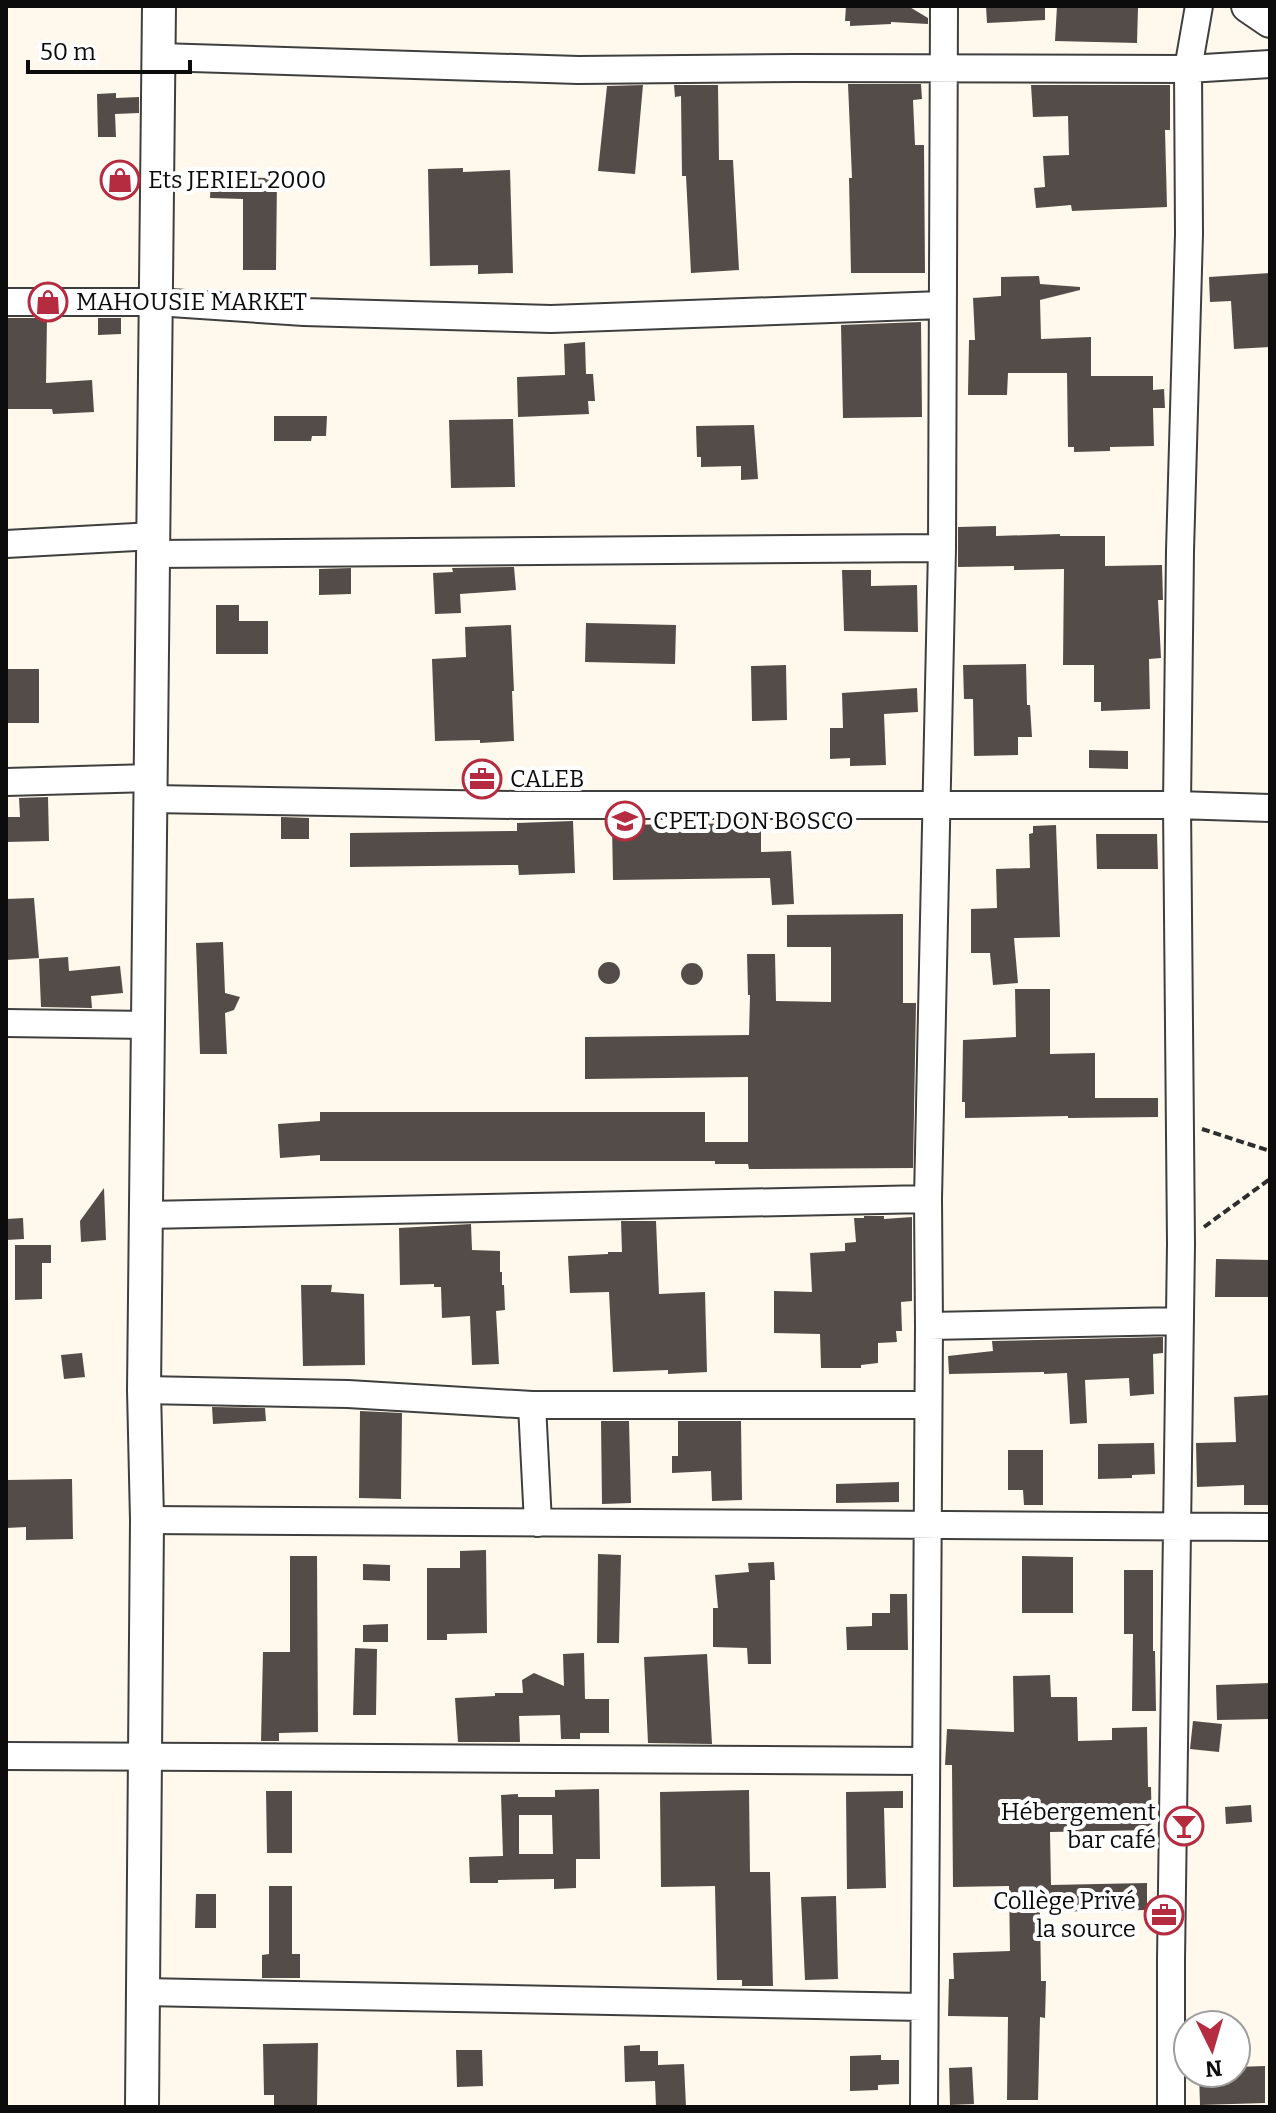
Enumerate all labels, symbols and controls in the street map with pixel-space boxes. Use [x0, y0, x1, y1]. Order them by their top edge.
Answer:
scale bar [28, 24, 190, 74]
text: 50 m [40, 38, 96, 66]
shop icon: Ets JERIEL 2000 [99, 159, 141, 201]
place label: Ets JERIEL 2000 [148, 166, 326, 194]
shop icon: MAHOUSIE MARKET [27, 281, 69, 323]
place label: MAHOUSIE MARKET [76, 288, 307, 316]
office icon: CALEB [461, 758, 503, 800]
place label: CALEB [510, 765, 585, 793]
school or university icon: CPET DON BOSCO [604, 800, 646, 842]
place label: CPET DON BOSCO [653, 807, 854, 835]
place label: Hébergement bar café [1001, 1798, 1156, 1854]
bar icon: Hébergement bar café [1163, 1805, 1205, 1847]
place label: Collège Privé la source [993, 1887, 1136, 1943]
office icon: Collège Privé la source [1143, 1894, 1185, 1936]
north arrow [1172, 2009, 1252, 2089]
text: N [1204, 2054, 1223, 2083]

